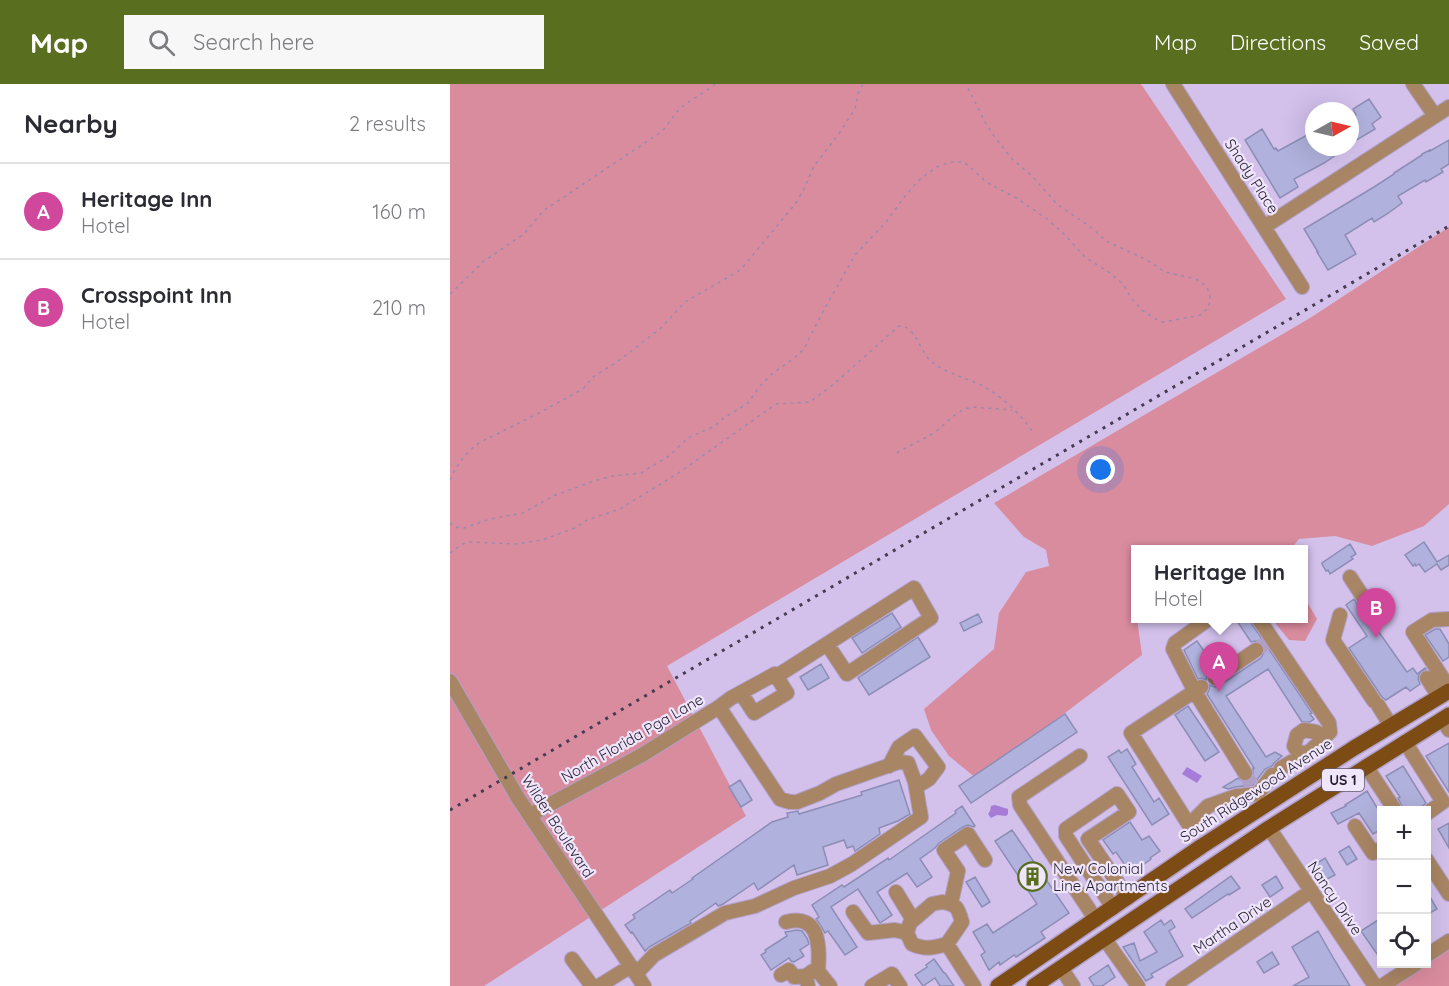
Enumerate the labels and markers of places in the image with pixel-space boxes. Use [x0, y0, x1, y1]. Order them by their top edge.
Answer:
pin: B [1356, 588, 1396, 638]
pin: A [1200, 642, 1238, 692]
place label: New Colonial Line Apartments [1053, 859, 1167, 895]
building icon: New Colonial Line Apartments [1016, 861, 1048, 893]

